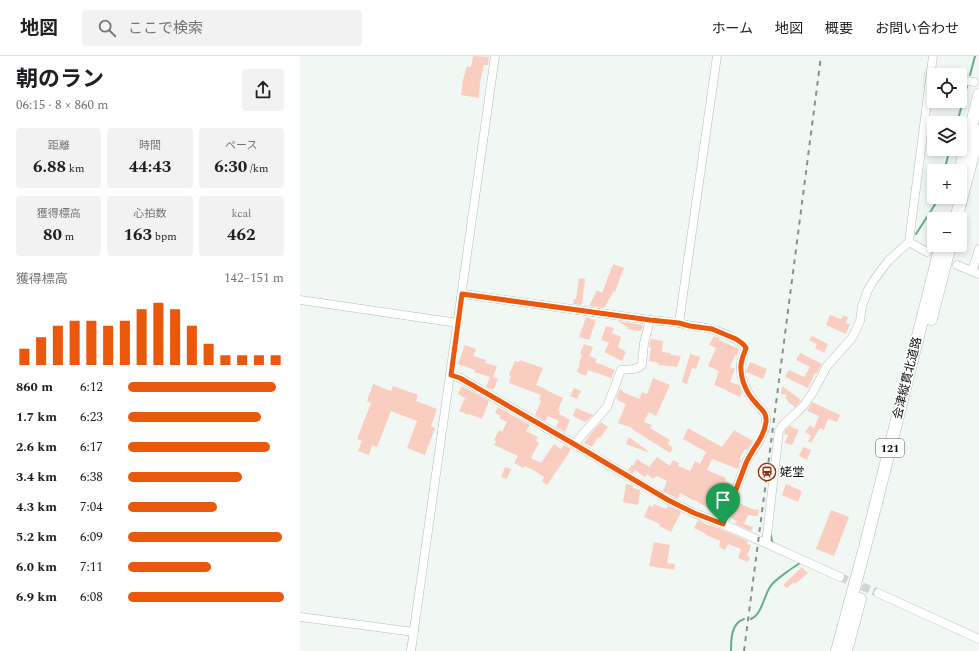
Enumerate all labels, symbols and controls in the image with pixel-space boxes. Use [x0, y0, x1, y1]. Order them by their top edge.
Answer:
search box [82, 10, 362, 46]
text: 地図 [20, 14, 58, 43]
icon: search [96, 17, 118, 39]
text: ここで検索 [128, 17, 203, 40]
text: ホーム [711, 18, 753, 39]
text: 地図 [775, 18, 803, 39]
text: 概要 [825, 18, 853, 39]
text: お問い合わせ [875, 18, 959, 39]
text: 朝のラン [16, 63, 104, 96]
map controls [927, 68, 967, 252]
button: locate [927, 68, 967, 108]
button: share [242, 69, 284, 111]
text: 06:15 · 8 × 860 m [16, 95, 108, 115]
button: layers [927, 116, 967, 156]
text: 距離 [48, 137, 70, 154]
text: 時間 [139, 137, 161, 154]
text: ペース [225, 137, 258, 154]
text: 6.88 [33, 154, 66, 180]
text: 44:43 [129, 154, 171, 180]
text: 6:30 [214, 154, 247, 180]
text: km [66, 160, 84, 177]
text: /km [247, 160, 268, 177]
button: + [927, 164, 967, 204]
text: 獲得標高 [37, 205, 81, 222]
text: 心拍数 [133, 205, 166, 222]
text: kcal [231, 205, 251, 222]
button: − [927, 212, 967, 252]
text: 80 [43, 222, 62, 248]
text: 163 [123, 222, 152, 248]
text: 462 [227, 222, 256, 248]
text: m [62, 228, 74, 245]
text: bpm [152, 228, 177, 245]
text: 142–151 m [224, 268, 284, 288]
text: 獲得標高 [16, 269, 68, 289]
street label: 会津縦貫北道路 [888, 335, 927, 421]
text: 860 m [16, 377, 53, 397]
text: 6:12 [80, 377, 103, 397]
text: 1.7 km [16, 407, 57, 427]
text: 6:23 [80, 407, 103, 427]
text: 2.6 km [16, 437, 57, 457]
text: 6:17 [80, 437, 103, 457]
road number: 121 [876, 439, 904, 457]
station icon: 姥堂 [757, 462, 777, 482]
place label: 姥堂 [780, 463, 804, 482]
text: 3.4 km [16, 467, 57, 487]
text: 6:38 [80, 467, 103, 487]
pin [706, 483, 740, 524]
icon: arrive [712, 489, 734, 511]
text: 4.3 km [16, 497, 57, 517]
text: 7:04 [80, 497, 103, 517]
text: 5.2 km [16, 527, 57, 547]
text: 6:09 [80, 527, 103, 547]
text: 6.0 km [16, 557, 57, 577]
text: 7:11 [80, 557, 103, 577]
text: 6.9 km [16, 587, 57, 607]
text: 6:08 [80, 587, 103, 607]

